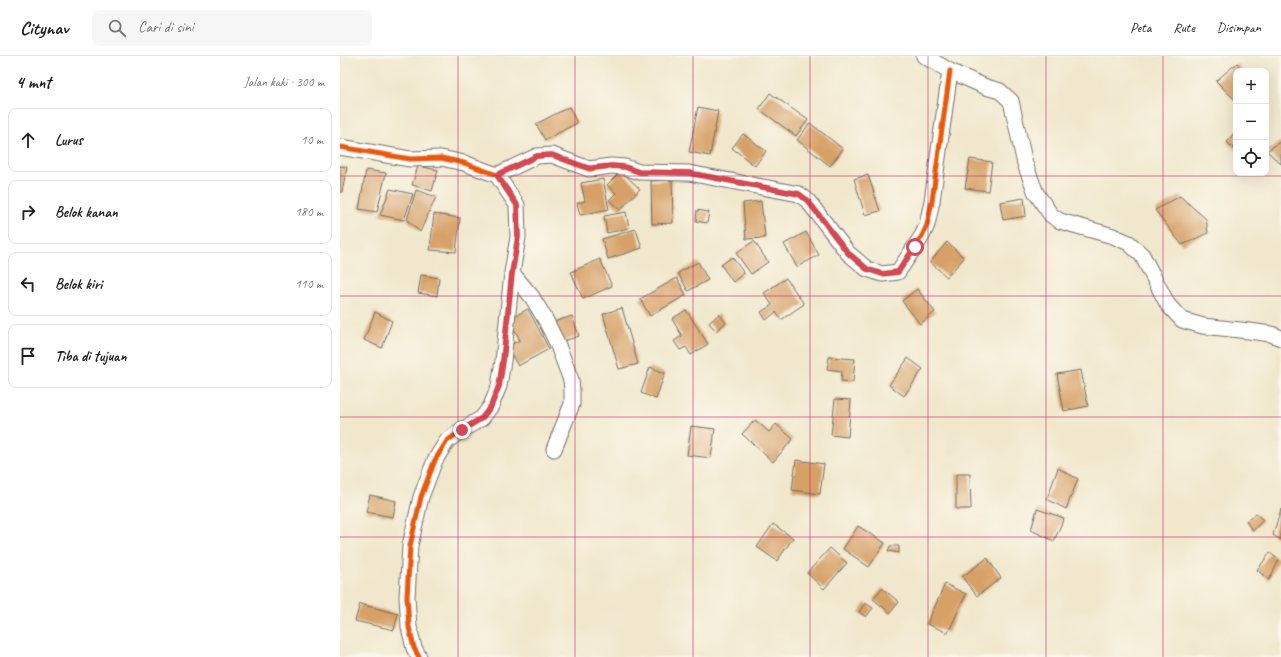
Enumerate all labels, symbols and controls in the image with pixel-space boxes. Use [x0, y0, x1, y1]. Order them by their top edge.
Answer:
search box [92, 10, 372, 46]
text: Citynav [20, 16, 68, 40]
icon: search [106, 17, 128, 39]
text: Cari di sini [138, 18, 194, 37]
text: Peta [1130, 19, 1151, 36]
text: Rute [1173, 19, 1195, 36]
text: Disimpan [1217, 19, 1261, 36]
map controls [1233, 68, 1269, 176]
button: + [1233, 68, 1269, 104]
text: 4 mnt [16, 72, 51, 93]
text: Jalan kaki · 300 m [244, 74, 324, 90]
button: − [1233, 104, 1269, 140]
icon: ahead [17, 129, 39, 151]
text: Lurus [55, 131, 83, 150]
text: 10 m [301, 132, 323, 148]
button: locate [1233, 140, 1269, 176]
icon: right [17, 201, 39, 223]
text: Belok kanan [55, 203, 118, 222]
text: 180 m [295, 204, 323, 220]
route start [906, 238, 924, 256]
icon: left [17, 273, 39, 295]
text: Belok kiri [55, 275, 102, 294]
text: 110 m [295, 276, 323, 292]
icon: arrive [17, 345, 39, 367]
text: Tiba di tujuan [55, 347, 126, 366]
route end [453, 421, 471, 439]

